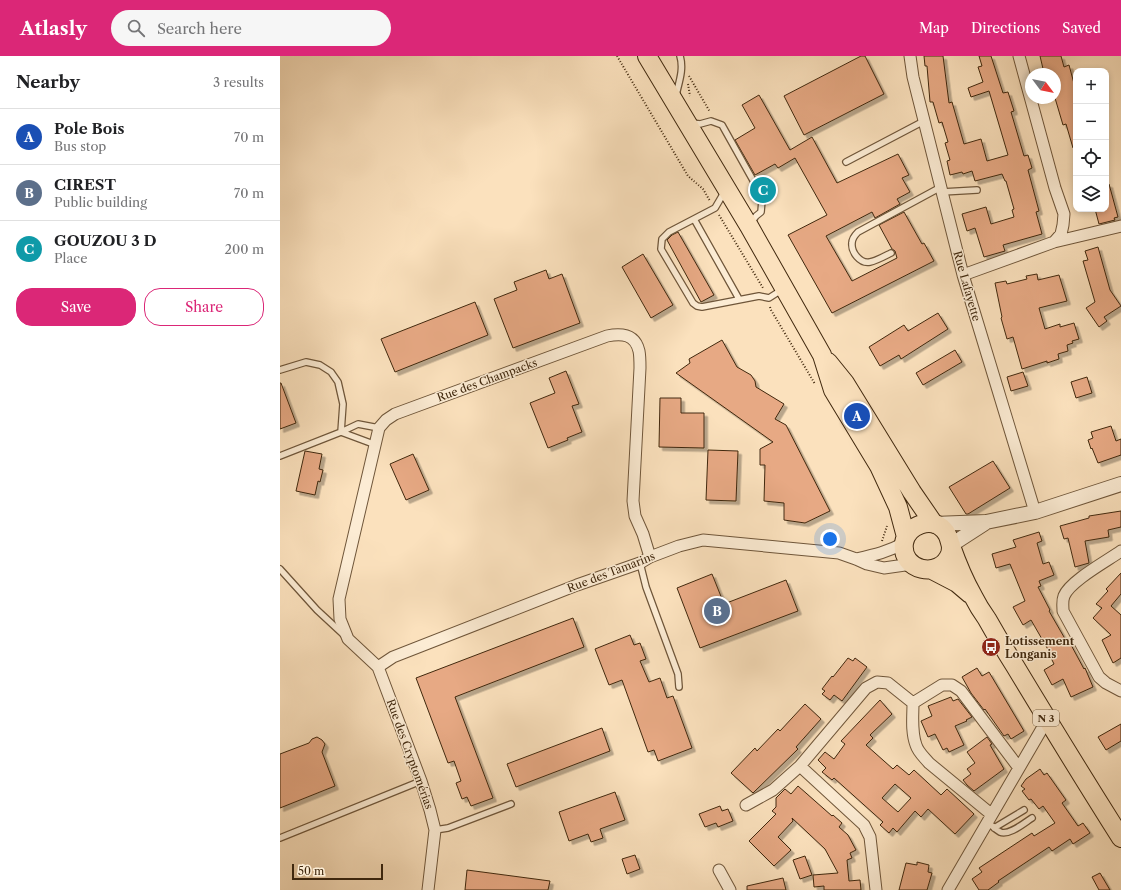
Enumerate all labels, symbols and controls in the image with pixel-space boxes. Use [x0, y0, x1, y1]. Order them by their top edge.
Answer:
search box [111, 10, 391, 46]
text: Atlasly [20, 17, 87, 40]
icon: search [125, 17, 147, 39]
text: Search here [157, 19, 242, 38]
text: Map [919, 19, 949, 37]
text: Directions [971, 19, 1040, 37]
text: Saved [1062, 19, 1101, 37]
north arrow [1025, 68, 1061, 104]
map controls [1073, 68, 1109, 212]
button: + [1073, 68, 1109, 104]
text: Nearby [16, 72, 80, 92]
text: 3 results [213, 74, 264, 90]
button: − [1073, 104, 1109, 140]
text: Pole Bois [54, 119, 124, 138]
text: A [24, 129, 34, 145]
text: 70 m [234, 129, 264, 145]
text: Bus stop [54, 138, 106, 154]
button: locate [1073, 140, 1109, 176]
text: CIREST [54, 175, 116, 194]
pin: C [750, 175, 776, 205]
button: layers [1073, 176, 1109, 212]
text: B [24, 185, 34, 201]
text: 70 m [234, 185, 264, 201]
text: Public building [54, 194, 147, 210]
text: GOUZOU 3 D [54, 231, 157, 250]
text: C [24, 241, 34, 257]
text: 200 m [224, 241, 264, 257]
street label: Rue Lafayette [950, 249, 984, 323]
text: Place [54, 250, 87, 266]
button: Save [16, 288, 136, 326]
button: Share [144, 288, 264, 326]
street label: Rue des Champacks [435, 355, 539, 405]
pin: A [844, 401, 870, 431]
your location [820, 529, 840, 549]
street label: Rue des Tamarins [565, 549, 657, 595]
pin: B [704, 596, 730, 626]
place label: Lotissement Longanis [1005, 634, 1075, 661]
bus stop icon: Lotissement Longanis [980, 636, 1002, 658]
street label: Rue des Cryptomérias [384, 697, 437, 811]
road number: N 3 [1033, 710, 1059, 726]
scale bar [292, 862, 383, 881]
text: 50 m [298, 864, 324, 878]

